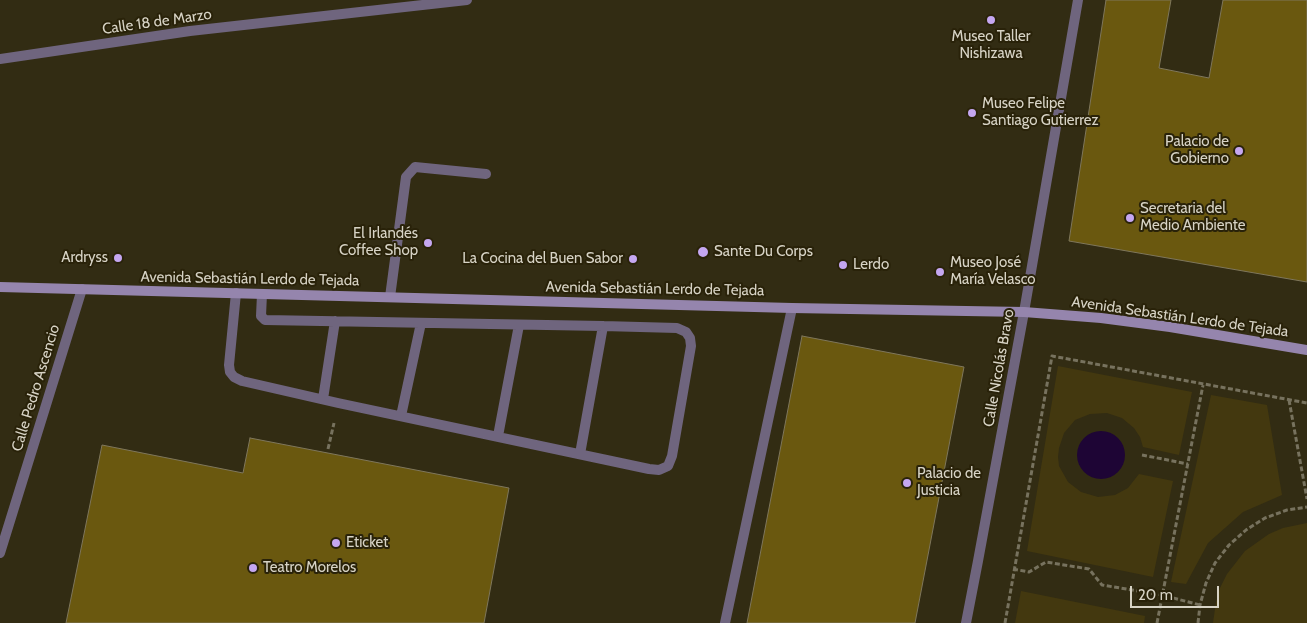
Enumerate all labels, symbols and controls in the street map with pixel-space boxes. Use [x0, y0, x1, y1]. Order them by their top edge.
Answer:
street label: Calle 18 de Marzo [101, 5, 213, 39]
marker: Museo Taller Nishizawa [985, 14, 997, 26]
place label: Museo Taller Nishizawa [951, 28, 1031, 63]
place label: Museo Felipe Santiago Gutierrez [982, 95, 1099, 130]
marker: Museo Felipe Santiago Gutierrez [966, 107, 978, 119]
place label: Palacio de Gobierno [1165, 133, 1229, 168]
marker: Palacio de Gobierno [1233, 145, 1245, 157]
place label: Secretaria del Medio Ambiente [1140, 200, 1245, 235]
marker: Secretaria del Medio Ambiente [1124, 212, 1136, 224]
place label: El Irlandés Coffee Shop [339, 225, 418, 260]
marker: El Irlandés Coffee Shop [422, 237, 434, 249]
place label: Sante Du Corps [714, 243, 813, 261]
marker: Sante Du Corps [696, 245, 710, 259]
place label: Ardryss [61, 249, 108, 267]
place label: La Cocina del Buen Sabor [462, 250, 623, 268]
marker: Ardryss [112, 252, 124, 264]
marker: La Cocina del Buen Sabor [627, 253, 639, 265]
place label: Museo José María Velasco [950, 254, 1036, 289]
place label: Lerdo [853, 256, 889, 274]
marker: Lerdo [837, 259, 849, 271]
marker: Museo José María Velasco [934, 266, 946, 278]
street label: Avenida Sebastián Lerdo de Tejada [140, 268, 360, 290]
street label: Avenida Sebastián Lerdo de Tejada [545, 278, 765, 300]
street label: Avenida Sebastián Lerdo de Tejada [1070, 293, 1290, 341]
street label: Calle Nicolás Bravo [980, 308, 1018, 428]
street label: Calle Pedro Ascencio [8, 322, 64, 454]
place label: Palacio de Justicia [917, 465, 981, 500]
marker: Palacio de Justicia [901, 477, 913, 489]
place label: Eticket [346, 534, 388, 552]
marker: Eticket [330, 537, 342, 549]
place label: Teatro Morelos [263, 559, 356, 577]
marker: Teatro Morelos [247, 562, 259, 574]
scale bar [1132, 576, 1221, 608]
text: 20 m [1138, 586, 1173, 604]

